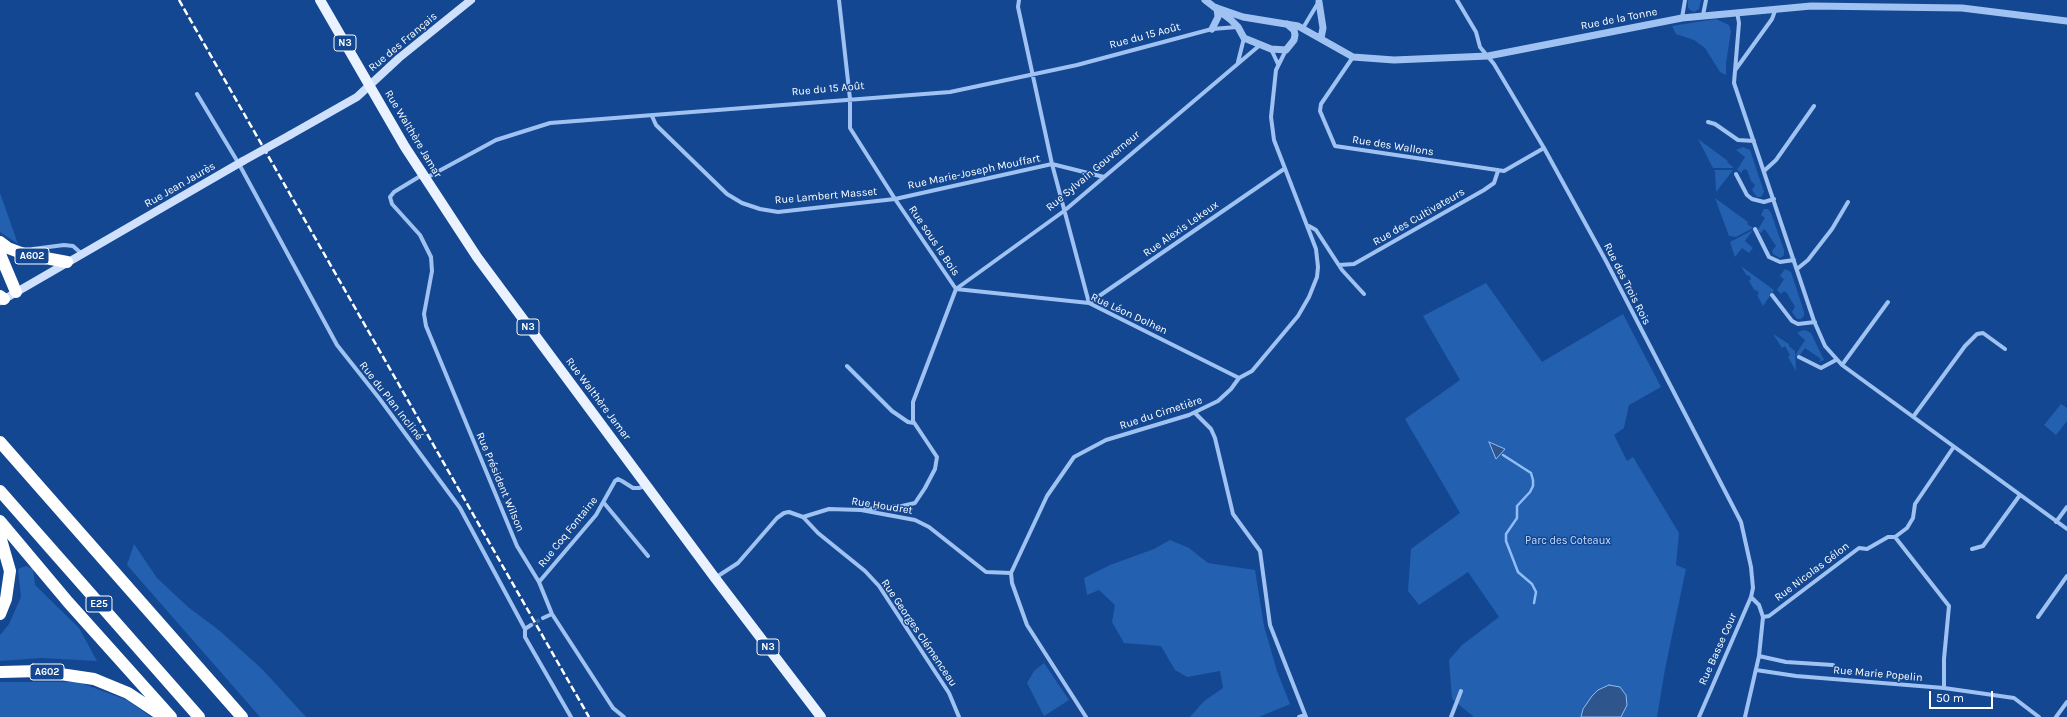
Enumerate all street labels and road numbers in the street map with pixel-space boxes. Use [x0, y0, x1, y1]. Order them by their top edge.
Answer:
street label: Rue de la Tonne [1580, 5, 1658, 33]
street label: Rue des Français [366, 9, 440, 75]
street label: Rue du 15 Août [1108, 20, 1182, 52]
road number: N3 [334, 35, 356, 51]
street label: Rue du 15 Août [791, 79, 865, 99]
street label: Rue Walthère Jamar [382, 88, 444, 180]
street label: Rue Sylvain Gouverneur [1043, 128, 1143, 214]
street label: Rue des Wallons [1351, 133, 1435, 159]
street label: Rue Marie-Joseph Mouffart [907, 152, 1041, 192]
street label: Rue Jean Jaurès [142, 159, 218, 211]
street label: Rue Lambert Masset [774, 185, 878, 207]
street label: Rue des Cultivateurs [1371, 185, 1467, 249]
street label: Rue Alexis Lekeux [1141, 198, 1221, 260]
street label: Rue sous le Bois [906, 203, 962, 279]
street label: Rue des Trois Rois [1601, 241, 1653, 327]
road number: A602 [15, 248, 49, 264]
street label: Rue Léon Dolhen [1089, 290, 1169, 338]
road number: N3 [517, 319, 539, 335]
street label: Rue Walthère Jamar [563, 355, 633, 443]
street label: Rue du Plan Incliné [356, 359, 426, 443]
street label: Rue du Cimetière [1118, 393, 1204, 433]
street label: Rue Président Wilson [473, 430, 527, 534]
street label: Rue Coq Fontaine [535, 494, 601, 570]
street label: Rue Houdret [850, 495, 914, 517]
street label: Rue Nicolas Gélon [1772, 540, 1852, 604]
street label: Rue Georges Clémenceau [878, 577, 960, 689]
road number: E25 [86, 596, 112, 612]
street label: Rue Basse Cour [1696, 611, 1740, 687]
road number: N3 [757, 639, 779, 655]
road number: A602 [30, 664, 64, 680]
street label: Rue Marie Popelin [1833, 664, 1923, 684]

